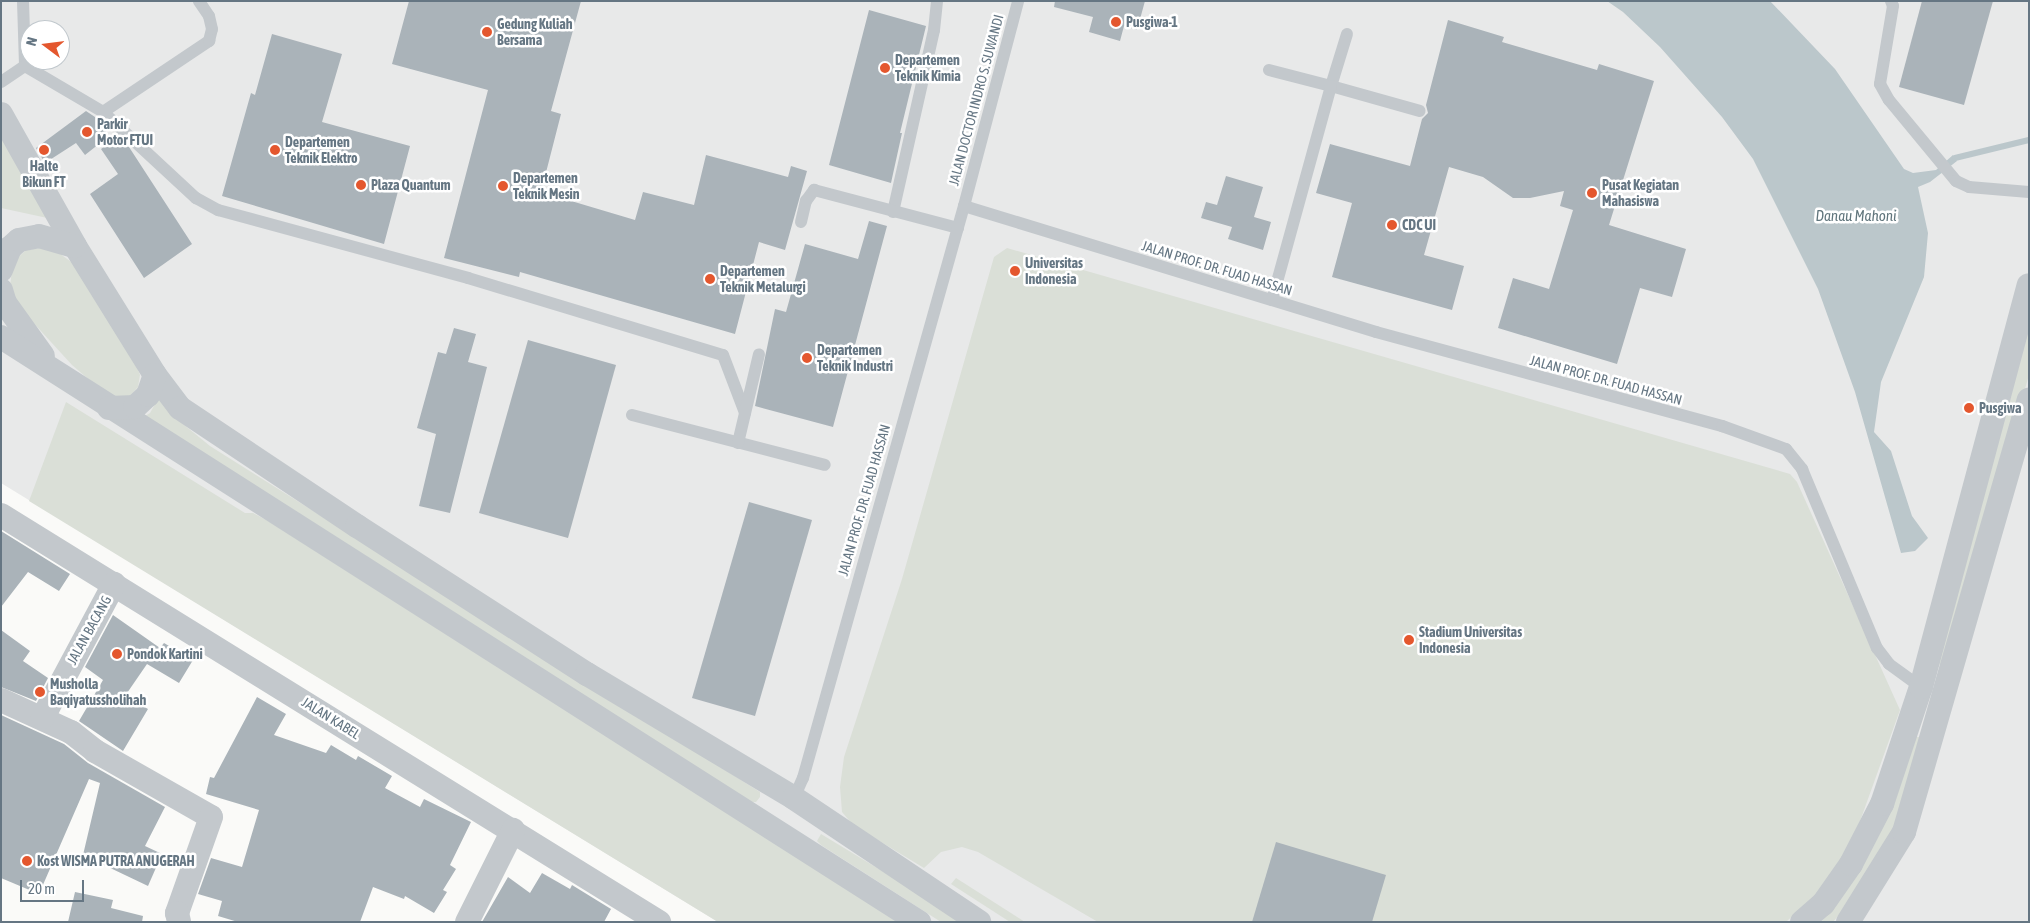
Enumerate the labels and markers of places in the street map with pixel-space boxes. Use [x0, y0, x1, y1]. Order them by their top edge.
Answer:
place label: Pusgiwa-1 [1126, 14, 1178, 30]
place label: Gedung Kuliah Bersama [497, 16, 573, 48]
marker: Pusgiwa-1 [1110, 16, 1122, 28]
marker: Gedung Kuliah Bersama [481, 26, 493, 38]
place label: Departemen Teknik Kimia [895, 52, 961, 84]
marker: Departemen Teknik Kimia [879, 62, 891, 74]
place label: Parkir Motor FTUI [97, 116, 153, 148]
marker: Parkir Motor FTUI [81, 126, 93, 138]
place label: Departemen Teknik Elektro [285, 134, 358, 166]
marker: Halte Bikun FT [38, 144, 50, 156]
marker: Departemen Teknik Elektro [269, 144, 281, 156]
place label: Halte Bikun FT [22, 158, 66, 190]
place label: Departemen Teknik Mesin [513, 170, 580, 202]
place label: Plaza Quantum [371, 177, 451, 193]
place label: Pusat Kegiatan Mahasiswa [1602, 177, 1679, 210]
marker: Plaza Quantum [355, 179, 367, 191]
marker: Departemen Teknik Mesin [497, 180, 509, 192]
marker: Pusat Kegiatan Mahasiswa [1586, 187, 1598, 199]
place label: CDC UI [1402, 217, 1436, 233]
marker: CDC UI [1386, 219, 1398, 231]
place label: Universitas Indonesia [1025, 255, 1083, 288]
place label: Departemen Teknik Metalurgi [720, 263, 806, 296]
marker: Universitas Indonesia [1009, 265, 1021, 277]
marker: Departemen Teknik Metalurgi [704, 273, 716, 285]
place label: Departemen Teknik Industri [817, 342, 893, 374]
marker: Departemen Teknik Industri [801, 352, 813, 364]
place label: Pusgiwa [1979, 400, 2022, 416]
marker: Pusgiwa [1963, 402, 1975, 414]
place label: Stadium Universitas Indonesia [1419, 624, 1522, 656]
marker: Stadium Universitas Indonesia [1403, 634, 1415, 646]
place label: Pondok Kartini [127, 646, 203, 662]
marker: Pondok Kartini [111, 648, 123, 660]
place label: Musholla Baqiyatussholihah [50, 676, 146, 709]
marker: Musholla Baqiyatussholihah [34, 686, 46, 698]
place label: Kost WISMA PUTRA ANUGERAH [37, 853, 195, 869]
marker: Kost WISMA PUTRA ANUGERAH [21, 855, 33, 867]

